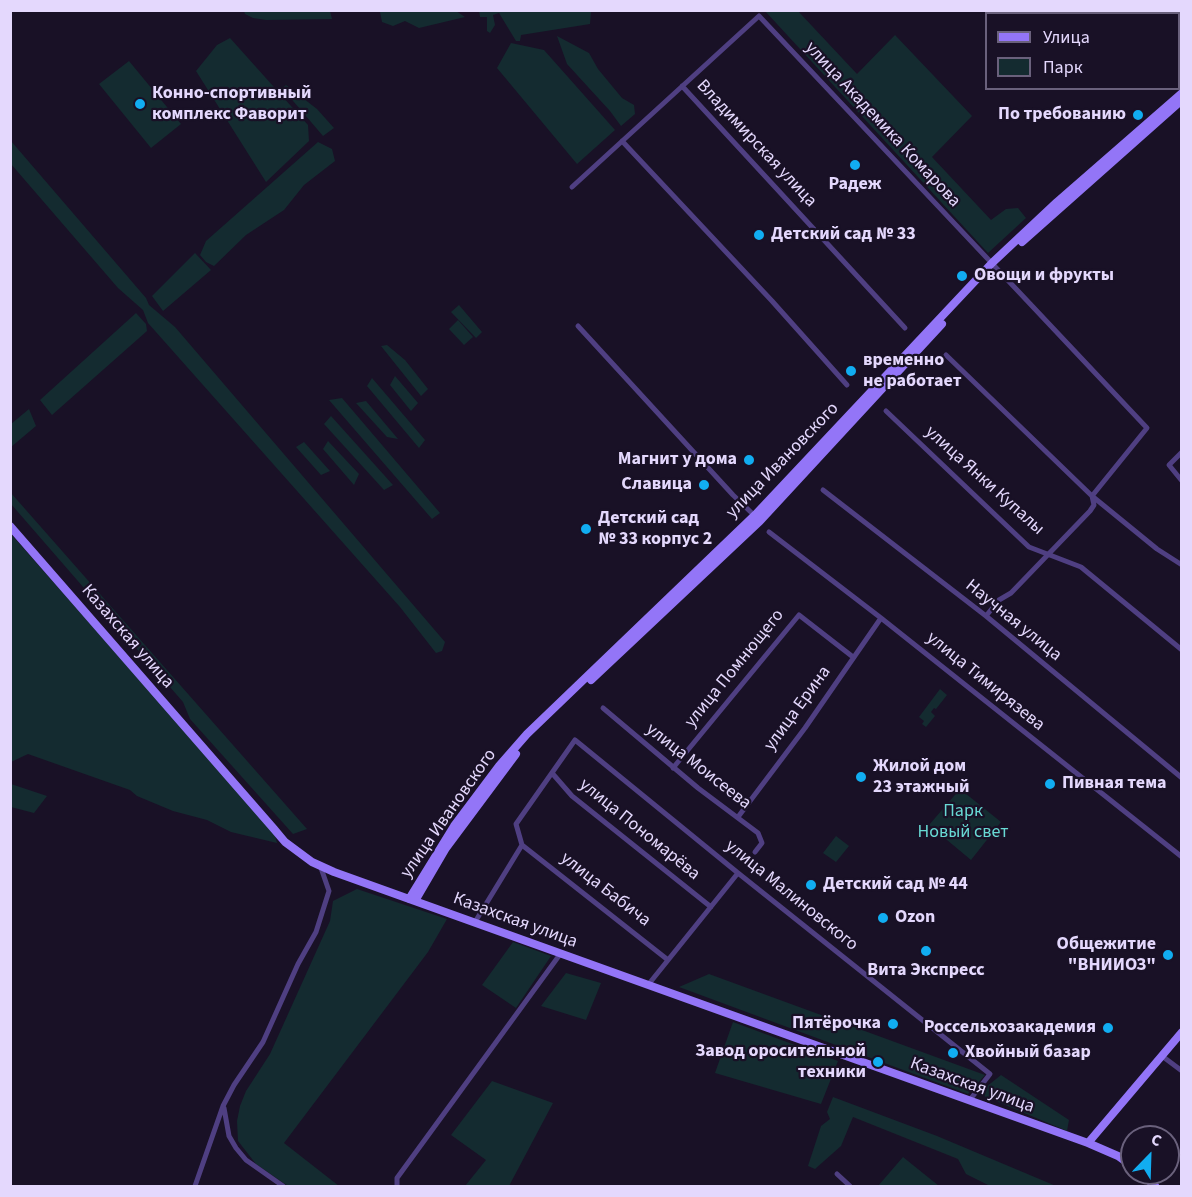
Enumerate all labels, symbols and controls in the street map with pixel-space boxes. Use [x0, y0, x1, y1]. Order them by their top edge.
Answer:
legend [985, 12, 1180, 90]
text: Улица [1043, 25, 1090, 50]
street label: улица Академика Комарова [800, 38, 964, 212]
text: Парк [1043, 55, 1083, 80]
street label: Владимирская улица [691, 76, 821, 212]
place label: Конно-спортивный комплекс Фаворит [152, 83, 311, 125]
marker: Конно-спортивный комплекс Фаворит [133, 97, 147, 111]
place label: По требованию [998, 104, 1126, 126]
marker: По требованию [1131, 108, 1145, 122]
marker: Радеж [848, 158, 862, 172]
place label: Радеж [828, 174, 882, 196]
place label: Детский сад № 33 [771, 224, 916, 246]
marker: Детский сад № 33 [752, 228, 766, 242]
place label: Овощи и фрукты [974, 265, 1114, 287]
marker: Овощи и фрукты [955, 269, 969, 283]
place label: временно не работает [863, 350, 962, 392]
marker: временно не работает [844, 364, 858, 378]
street label: улица Ивановского [722, 399, 844, 523]
street label: улица Янки Купалы [920, 422, 1048, 540]
place label: Магнит у дома [618, 449, 737, 471]
marker: Магнит у дома [742, 453, 756, 467]
place label: Славица [621, 474, 692, 496]
marker: Славица [697, 478, 711, 492]
place label: Детский сад № 33 корпус 2 [598, 508, 712, 550]
marker: Детский сад № 33 корпус 2 [579, 522, 593, 536]
street label: Научная улица [960, 576, 1066, 666]
street label: Казахская улица [76, 581, 178, 693]
street label: улица Помнющего [681, 605, 789, 733]
street label: улица Тимирязева [922, 628, 1048, 736]
street label: улица Ерина [760, 662, 836, 756]
street label: улица Моисеева [641, 719, 755, 815]
street label: улица Ивановского [396, 745, 502, 883]
place label: Жилой дом 23 этажный [873, 756, 970, 798]
marker: Жилой дом 23 этажный [854, 770, 868, 784]
place label: Пивная тема [1062, 773, 1167, 795]
street label: улица Пономарёва [574, 775, 704, 885]
marker: Пивная тема [1043, 777, 1057, 791]
park label: Парк Новый свет [918, 801, 1008, 844]
street label: улица Малиновского [720, 836, 862, 956]
street label: улица Бабича [556, 848, 654, 932]
place label: Детский сад № 44 [823, 874, 968, 896]
marker: Детский сад № 44 [804, 878, 818, 892]
street label: Казахская улица [450, 889, 580, 953]
place label: Ozon [895, 907, 935, 929]
marker: Ozon [876, 911, 890, 925]
place label: Общежитие "ВНИИОЗ" [1057, 934, 1156, 976]
marker: Вита Экспресс [919, 944, 933, 958]
marker: Общежитие "ВНИИОЗ" [1161, 948, 1175, 962]
place label: Вита Экспресс [867, 960, 985, 982]
place label: Пятёрочка [792, 1013, 881, 1035]
marker: Пятёрочка [886, 1017, 900, 1031]
place label: Россельхозакадемия [924, 1017, 1096, 1039]
marker: Россельхозакадемия [1101, 1021, 1115, 1035]
place label: Завод оросительной техники [695, 1041, 866, 1084]
place label: Хвойный базар [965, 1042, 1091, 1064]
marker: Хвойный базар [946, 1046, 960, 1060]
street label: Казахская улица [907, 1054, 1037, 1118]
marker: Завод оросительной техники [871, 1055, 885, 1069]
north arrow [1120, 1125, 1180, 1185]
text: С [1148, 1128, 1165, 1152]

